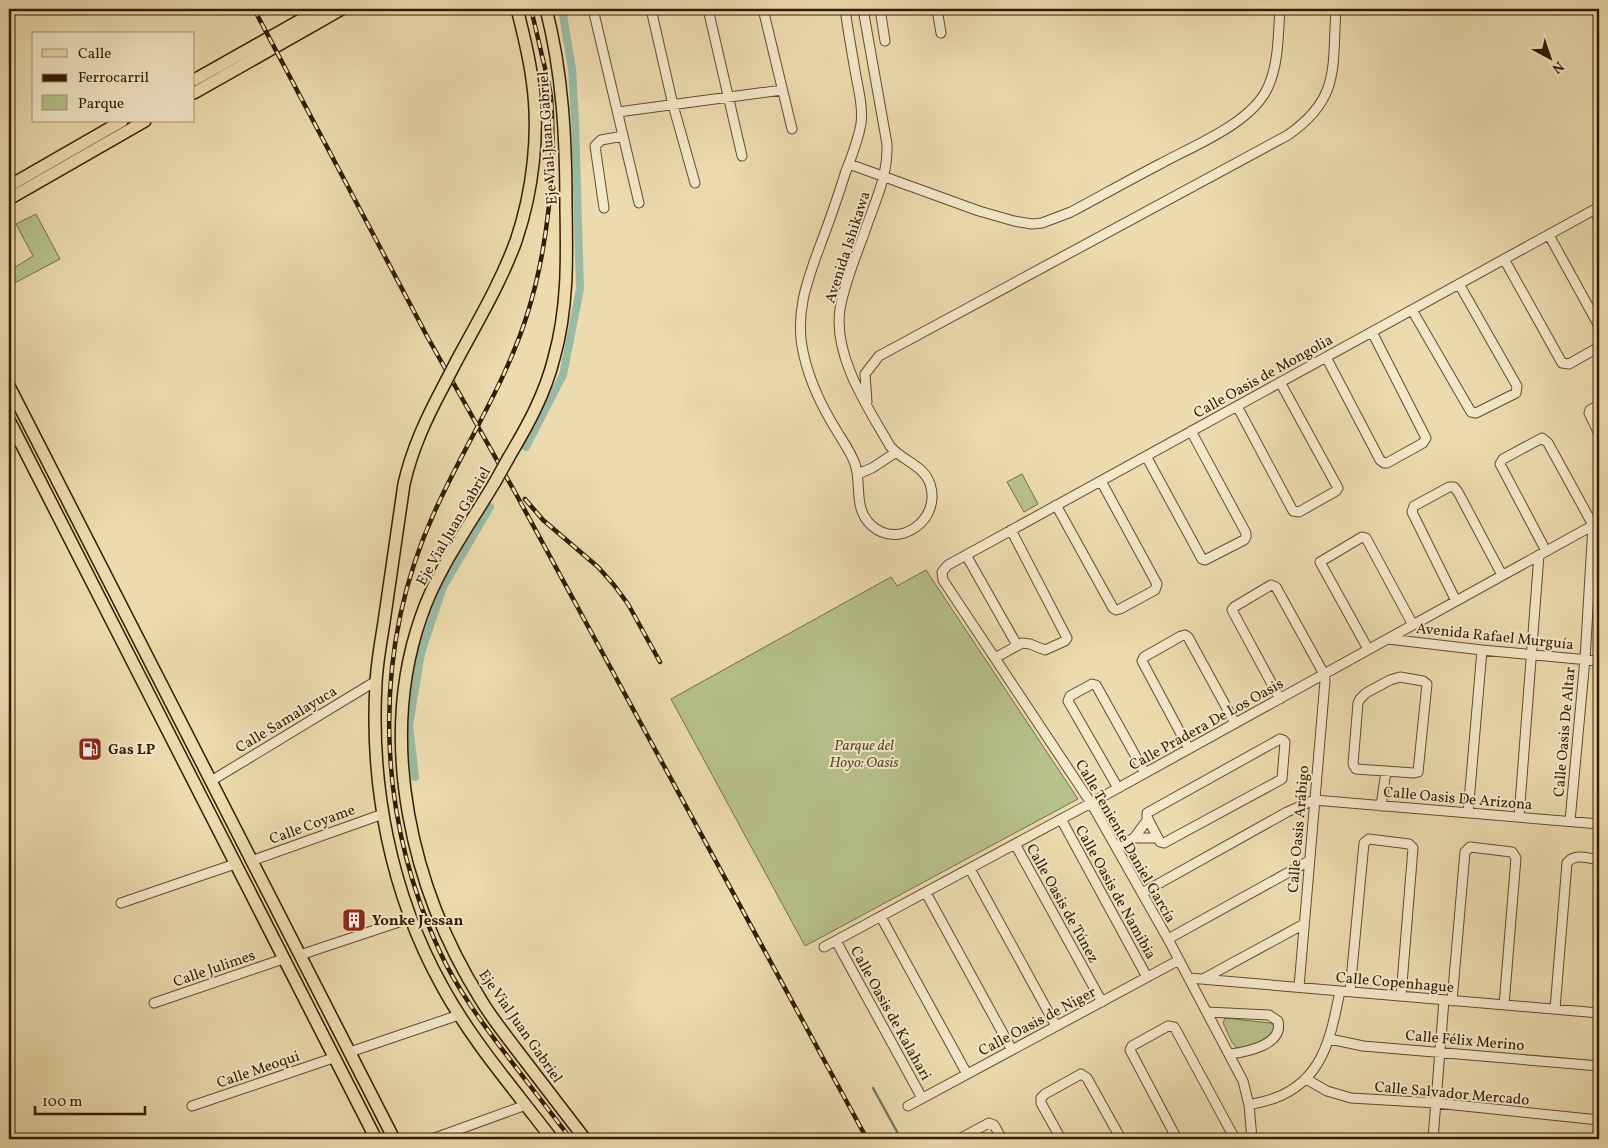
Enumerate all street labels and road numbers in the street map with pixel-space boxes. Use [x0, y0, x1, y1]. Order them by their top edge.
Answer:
street label: Eje Vial Juan Gabriel [533, 70, 564, 205]
street label: Avenida Ishikawa [820, 189, 876, 306]
street label: Calle Oasis de Mongolia [1190, 330, 1337, 424]
street label: Eje Vial Juan Gabriel [412, 464, 497, 590]
street label: Avenida Rafael Murguía [1415, 619, 1575, 656]
street label: Calle Oasis De Altar [1549, 666, 1582, 798]
street label: Calle Pradera De Los Oasis [1126, 674, 1288, 777]
street label: Calle Samalayuca [232, 682, 342, 759]
street label: Calle Teniente Daniel García [1069, 756, 1180, 927]
street label: Calle Oasis Arábigo [1283, 765, 1316, 894]
street label: Calle Oasis De Arizona [1382, 783, 1533, 816]
street label: Calle Coyame [267, 800, 358, 851]
street label: Calle Oasis de Namibia [1069, 822, 1160, 964]
street label: Calle Oasis de Túnez [1020, 840, 1103, 967]
street label: Calle Oasis de Kalahari [844, 943, 935, 1085]
street label: Calle Julimes [171, 946, 258, 993]
street label: Eje Vial Juan Gabriel [473, 966, 567, 1088]
street label: Calle Copenhague [1335, 968, 1455, 999]
street label: Calle Oasis de Niger [975, 982, 1100, 1062]
street label: Calle Félix Merino [1404, 1026, 1525, 1057]
street label: Calle Meoqui [214, 1046, 303, 1094]
street label: Calle Salvador Mercado [1374, 1077, 1530, 1112]

